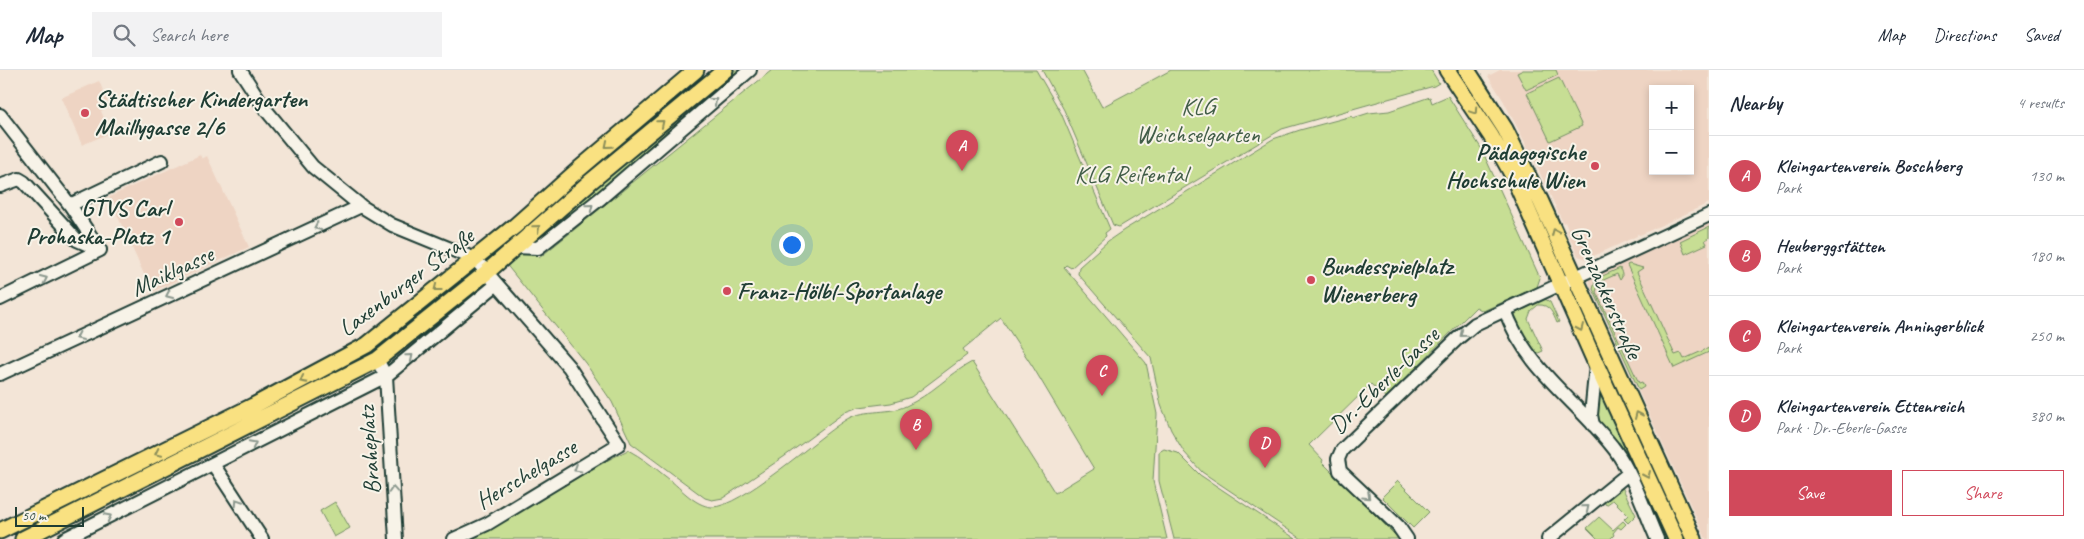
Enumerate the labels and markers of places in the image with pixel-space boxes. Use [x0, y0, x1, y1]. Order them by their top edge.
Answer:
place label: Städtischer Kindergarten Maillygasse 2/6 [95, 84, 308, 142]
marker: Städtischer Kindergarten Maillygasse 2/6 [79, 107, 91, 119]
pin: A [946, 130, 978, 171]
place label: Pädagogische Hochschule Wien [1446, 137, 1587, 195]
marker: Pädagogische Hochschule Wien [1589, 160, 1601, 172]
place label: GTVS Carl Prohaska-Platz 1 [26, 193, 174, 251]
marker: GTVS Carl Prohaska-Platz 1 [173, 216, 185, 228]
place label: Bundesspielplatz Wienerberg [1321, 251, 1455, 309]
marker: Bundesspielplatz Wienerberg [1305, 274, 1317, 286]
place label: Franz-Hölbl-Sportanlage [737, 276, 943, 306]
marker: Franz-Hölbl-Sportanlage [721, 285, 733, 297]
pin: C [1086, 355, 1118, 396]
pin: B [900, 409, 932, 450]
pin: D [1249, 427, 1281, 468]

